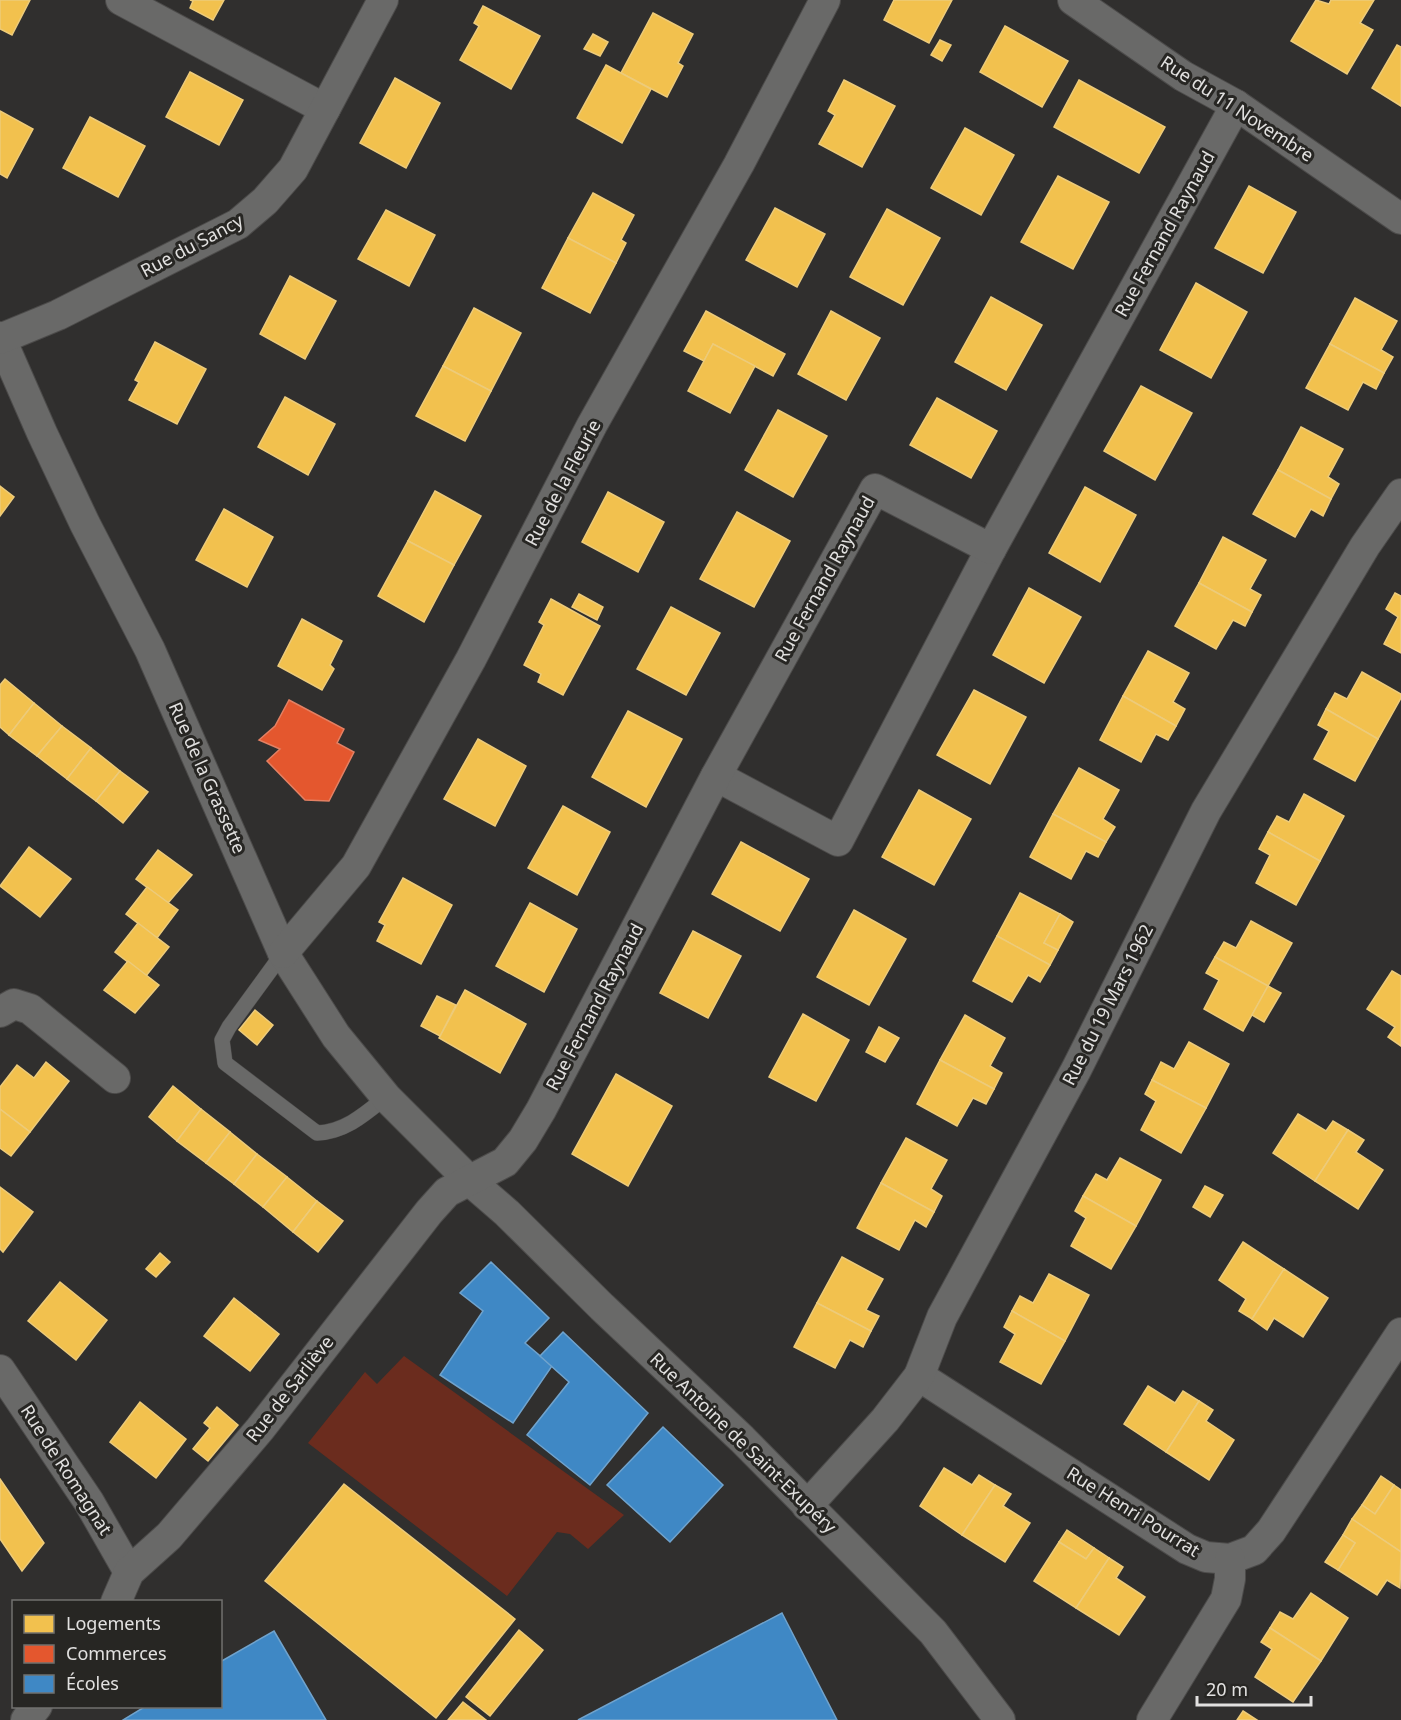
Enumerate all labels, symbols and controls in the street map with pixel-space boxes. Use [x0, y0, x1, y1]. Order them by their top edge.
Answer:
street label: Rue du 11 Novembre [1156, 50, 1319, 167]
street label: Rue Fernand Raynaud [1109, 146, 1220, 321]
street label: Rue du Sancy [136, 208, 248, 282]
street label: Rue de la Fleurie [519, 415, 606, 550]
street label: Rue Fernand Raynaud [769, 491, 880, 666]
street label: Rue de la Grassette [164, 698, 252, 857]
street label: Rue Fernand Raynaud [540, 919, 648, 1094]
street label: Rue du 19 Mars 1962 [1056, 920, 1158, 1089]
street label: Rue de Sarliève [240, 1330, 338, 1447]
street label: Rue Antoine de Saint-Exupéry [645, 1347, 843, 1538]
street label: Rue de Romagnat [16, 1400, 118, 1540]
street label: Rue Henri Pourrat [1062, 1461, 1205, 1562]
legend [12, 1600, 222, 1708]
text: Logements [66, 1611, 161, 1635]
text: Commerces [66, 1641, 167, 1665]
scale bar [1197, 1669, 1311, 1707]
text: Écoles [66, 1671, 119, 1695]
text: 20 m [1206, 1677, 1248, 1701]

